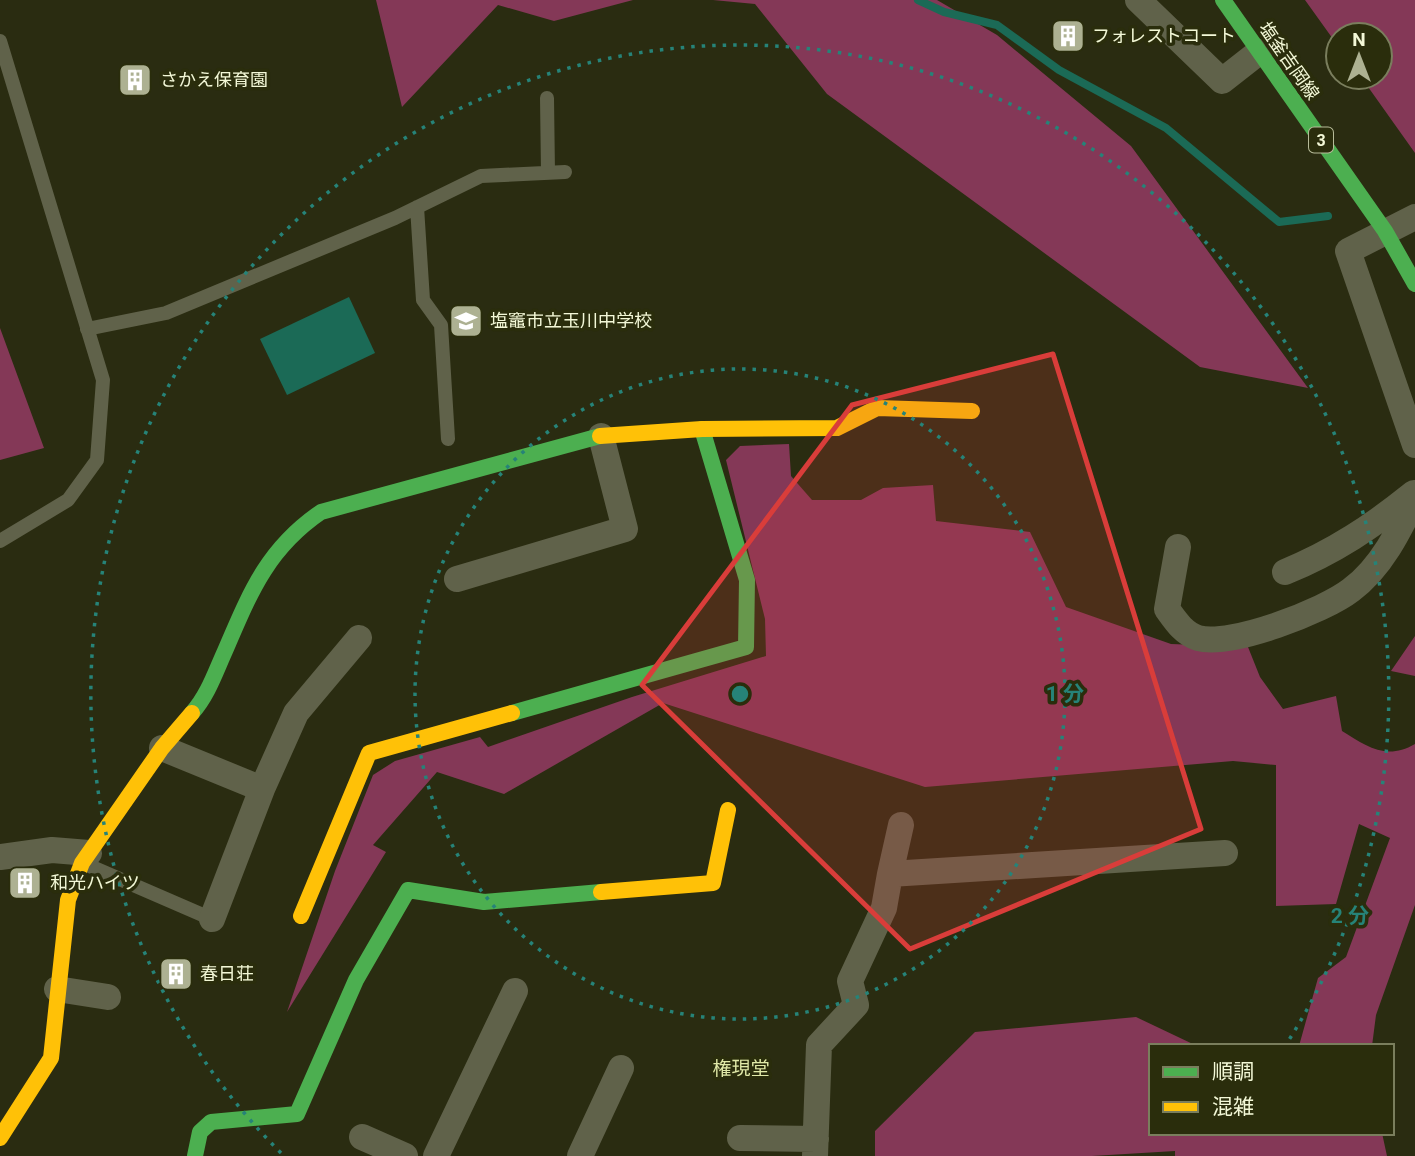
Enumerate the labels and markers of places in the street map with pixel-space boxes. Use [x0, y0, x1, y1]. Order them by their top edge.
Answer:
building icon: フォレストコート [1049, 17, 1087, 55]
place label: フォレストコート [1092, 25, 1236, 46]
building icon: さかえ保育園 [116, 61, 154, 99]
place label: さかえ保育園 [160, 69, 268, 90]
school or university icon: 塩竈市立玉川中学校 [447, 302, 485, 340]
place label: 塩竈市立玉川中学校 [490, 310, 652, 331]
centre of rings [728, 682, 752, 706]
building icon: 和光ハイツ [6, 864, 44, 902]
place label: 和光ハイツ [50, 872, 140, 893]
building icon: 春日荘 [157, 955, 195, 993]
place label: 春日荘 [200, 963, 254, 984]

